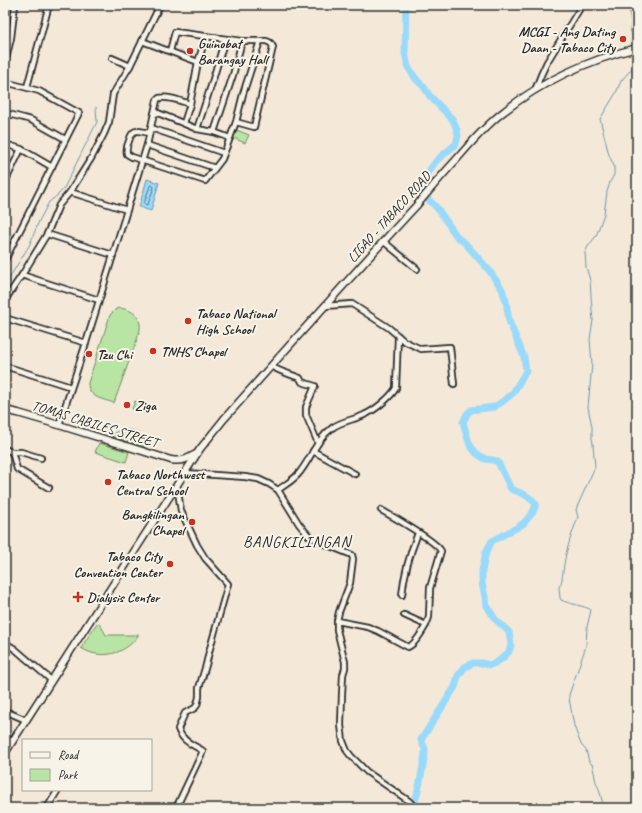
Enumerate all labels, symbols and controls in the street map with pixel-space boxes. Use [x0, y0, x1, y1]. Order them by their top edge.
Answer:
place label: MCGI - Ang Dating Daan - Tabaco City [518, 23, 617, 56]
marker: MCGI - Ang Dating Daan - Tabaco City [618, 34, 628, 44]
place label: Guinobat Barangay Hall [198, 35, 270, 68]
marker: Guinobat Barangay Hall [185, 46, 195, 56]
street label: LIGAO - TABACO ROAD [344, 167, 435, 266]
place label: Tabaco National High School [196, 305, 278, 338]
marker: Tabaco National High School [183, 316, 193, 326]
place label: TNHS Chapel [161, 343, 228, 360]
place label: Tzu Chi [97, 346, 134, 363]
marker: TNHS Chapel [148, 346, 158, 356]
marker: Tzu Chi [84, 349, 94, 359]
street label: TOMAS CABILES STREET [30, 397, 163, 452]
place label: Ziga [135, 397, 157, 414]
marker: Ziga [122, 400, 132, 410]
place label: Tabaco Northwest Central School [116, 466, 207, 499]
marker: Tabaco Northwest Central School [103, 477, 113, 487]
place label: Bangkilingan Chapel [122, 506, 186, 539]
marker: Bangkilingan Chapel [187, 517, 197, 527]
district label: BANGKILINGAN [243, 532, 352, 552]
place label: Tabaco City Convention Center [74, 548, 164, 581]
marker: Tabaco City Convention Center [165, 559, 175, 569]
place label: Dialysis Center [87, 589, 161, 606]
marker: Dialysis Center [72, 591, 84, 603]
legend [22, 739, 152, 791]
text: Road [58, 747, 80, 763]
text: Park [58, 767, 79, 783]

